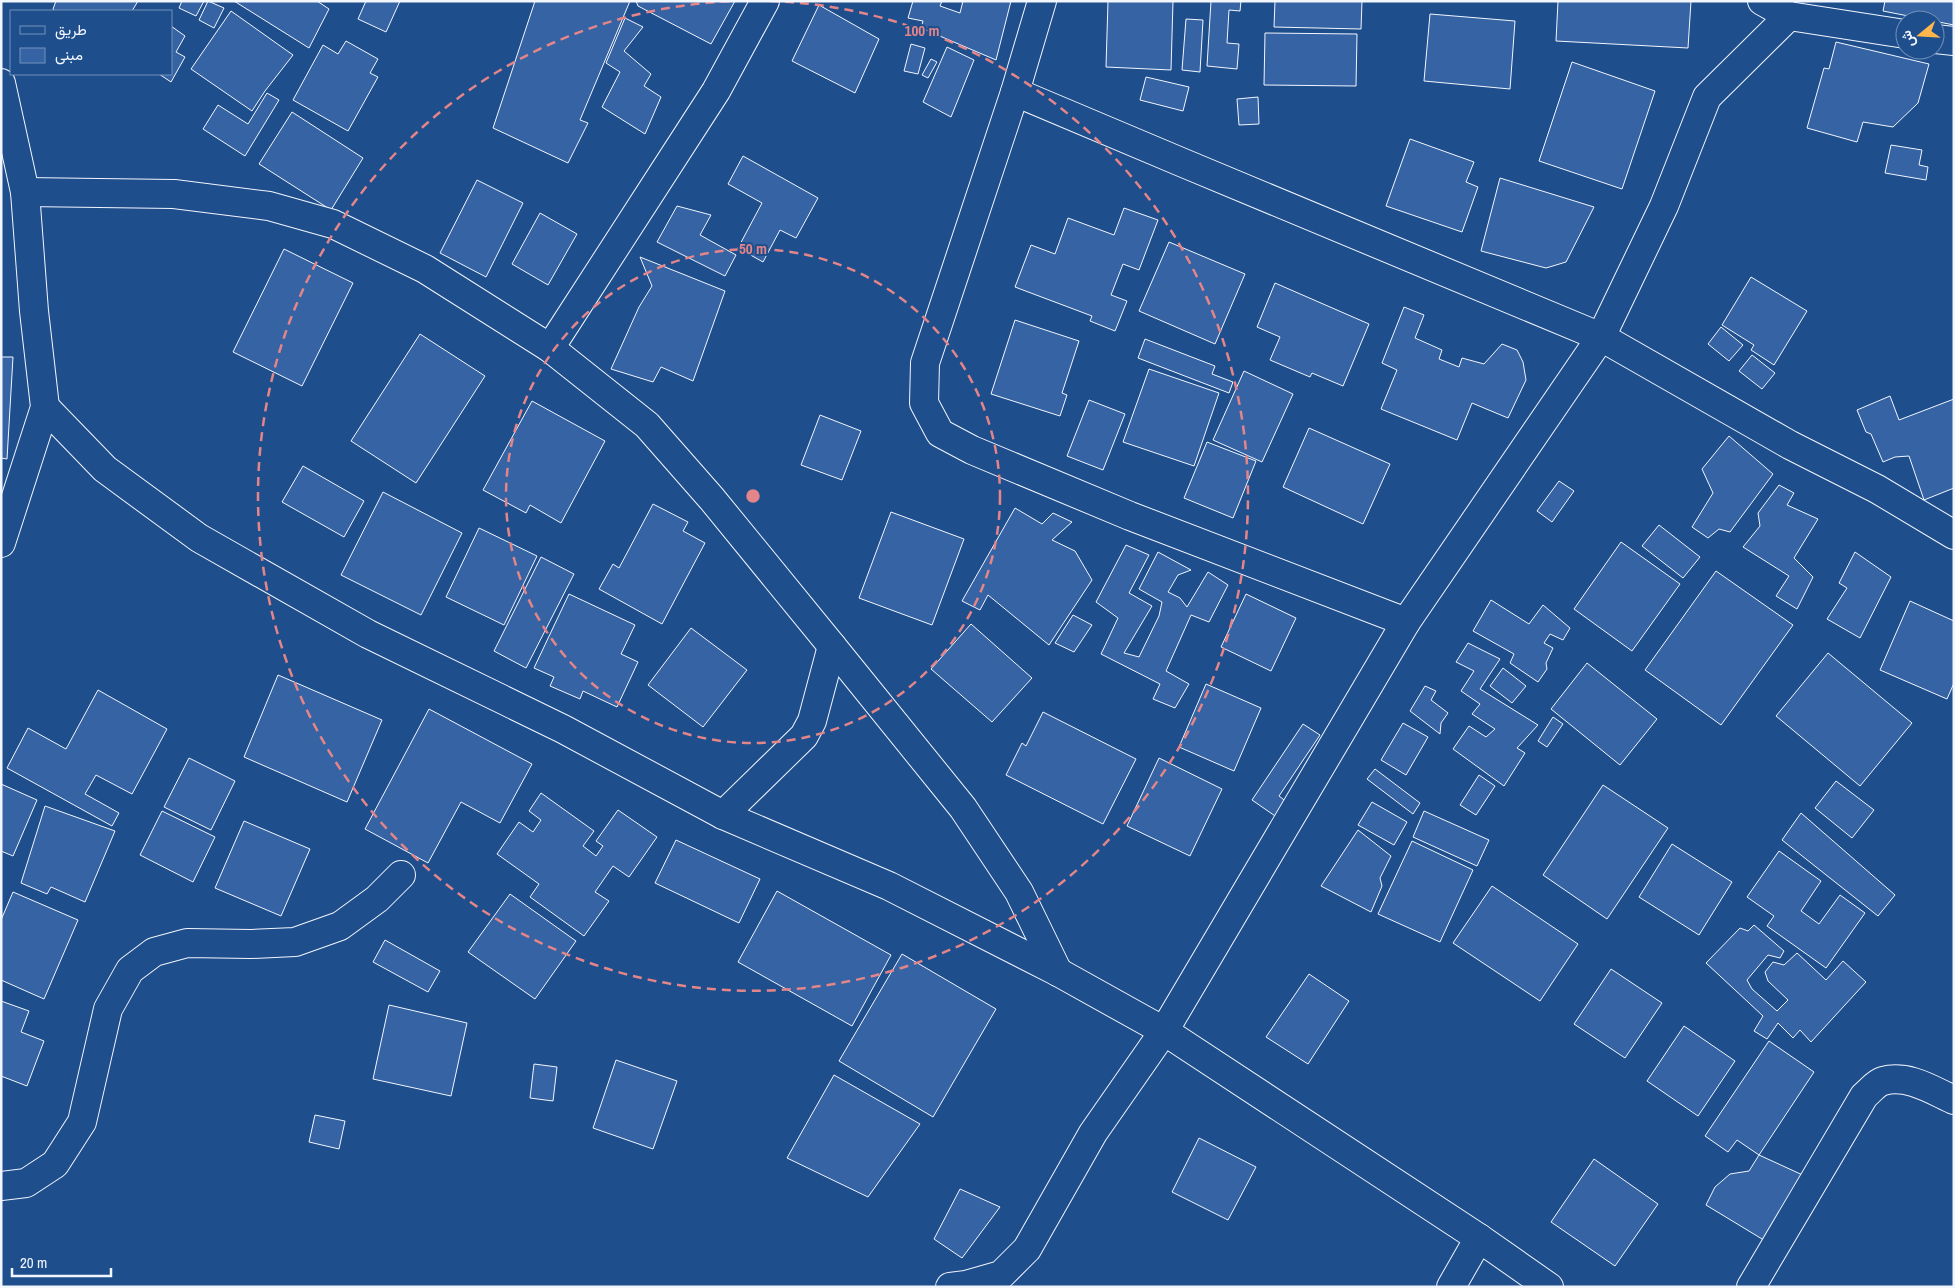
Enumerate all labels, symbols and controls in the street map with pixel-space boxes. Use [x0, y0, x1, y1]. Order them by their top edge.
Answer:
legend [10, 10, 172, 75]
north arrow [1895, 10, 1945, 60]
text: طريق [55, 19, 87, 40]
text: 100 m [905, 20, 939, 41]
text: ش [1896, 28, 1919, 50]
text: مبنى [55, 44, 83, 65]
text: 50 m [739, 238, 767, 259]
centre of rings [744, 487, 762, 505]
scale bar [12, 1246, 111, 1278]
text: 20 m [20, 1252, 47, 1273]

